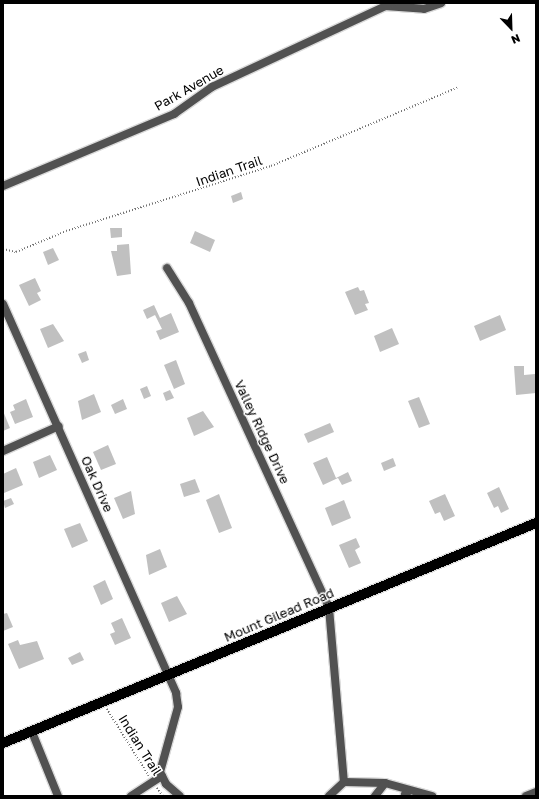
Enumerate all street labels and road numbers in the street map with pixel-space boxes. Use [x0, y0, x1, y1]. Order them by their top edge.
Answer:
street label: Park Avenue [152, 62, 226, 114]
street label: Indian Trail [194, 152, 264, 190]
street label: Valley Ridge Drive [231, 378, 293, 486]
street label: Oak Drive [78, 454, 116, 514]
street label: Mount Gilead Road [222, 585, 336, 645]
street label: Indian Trail [115, 712, 165, 778]

